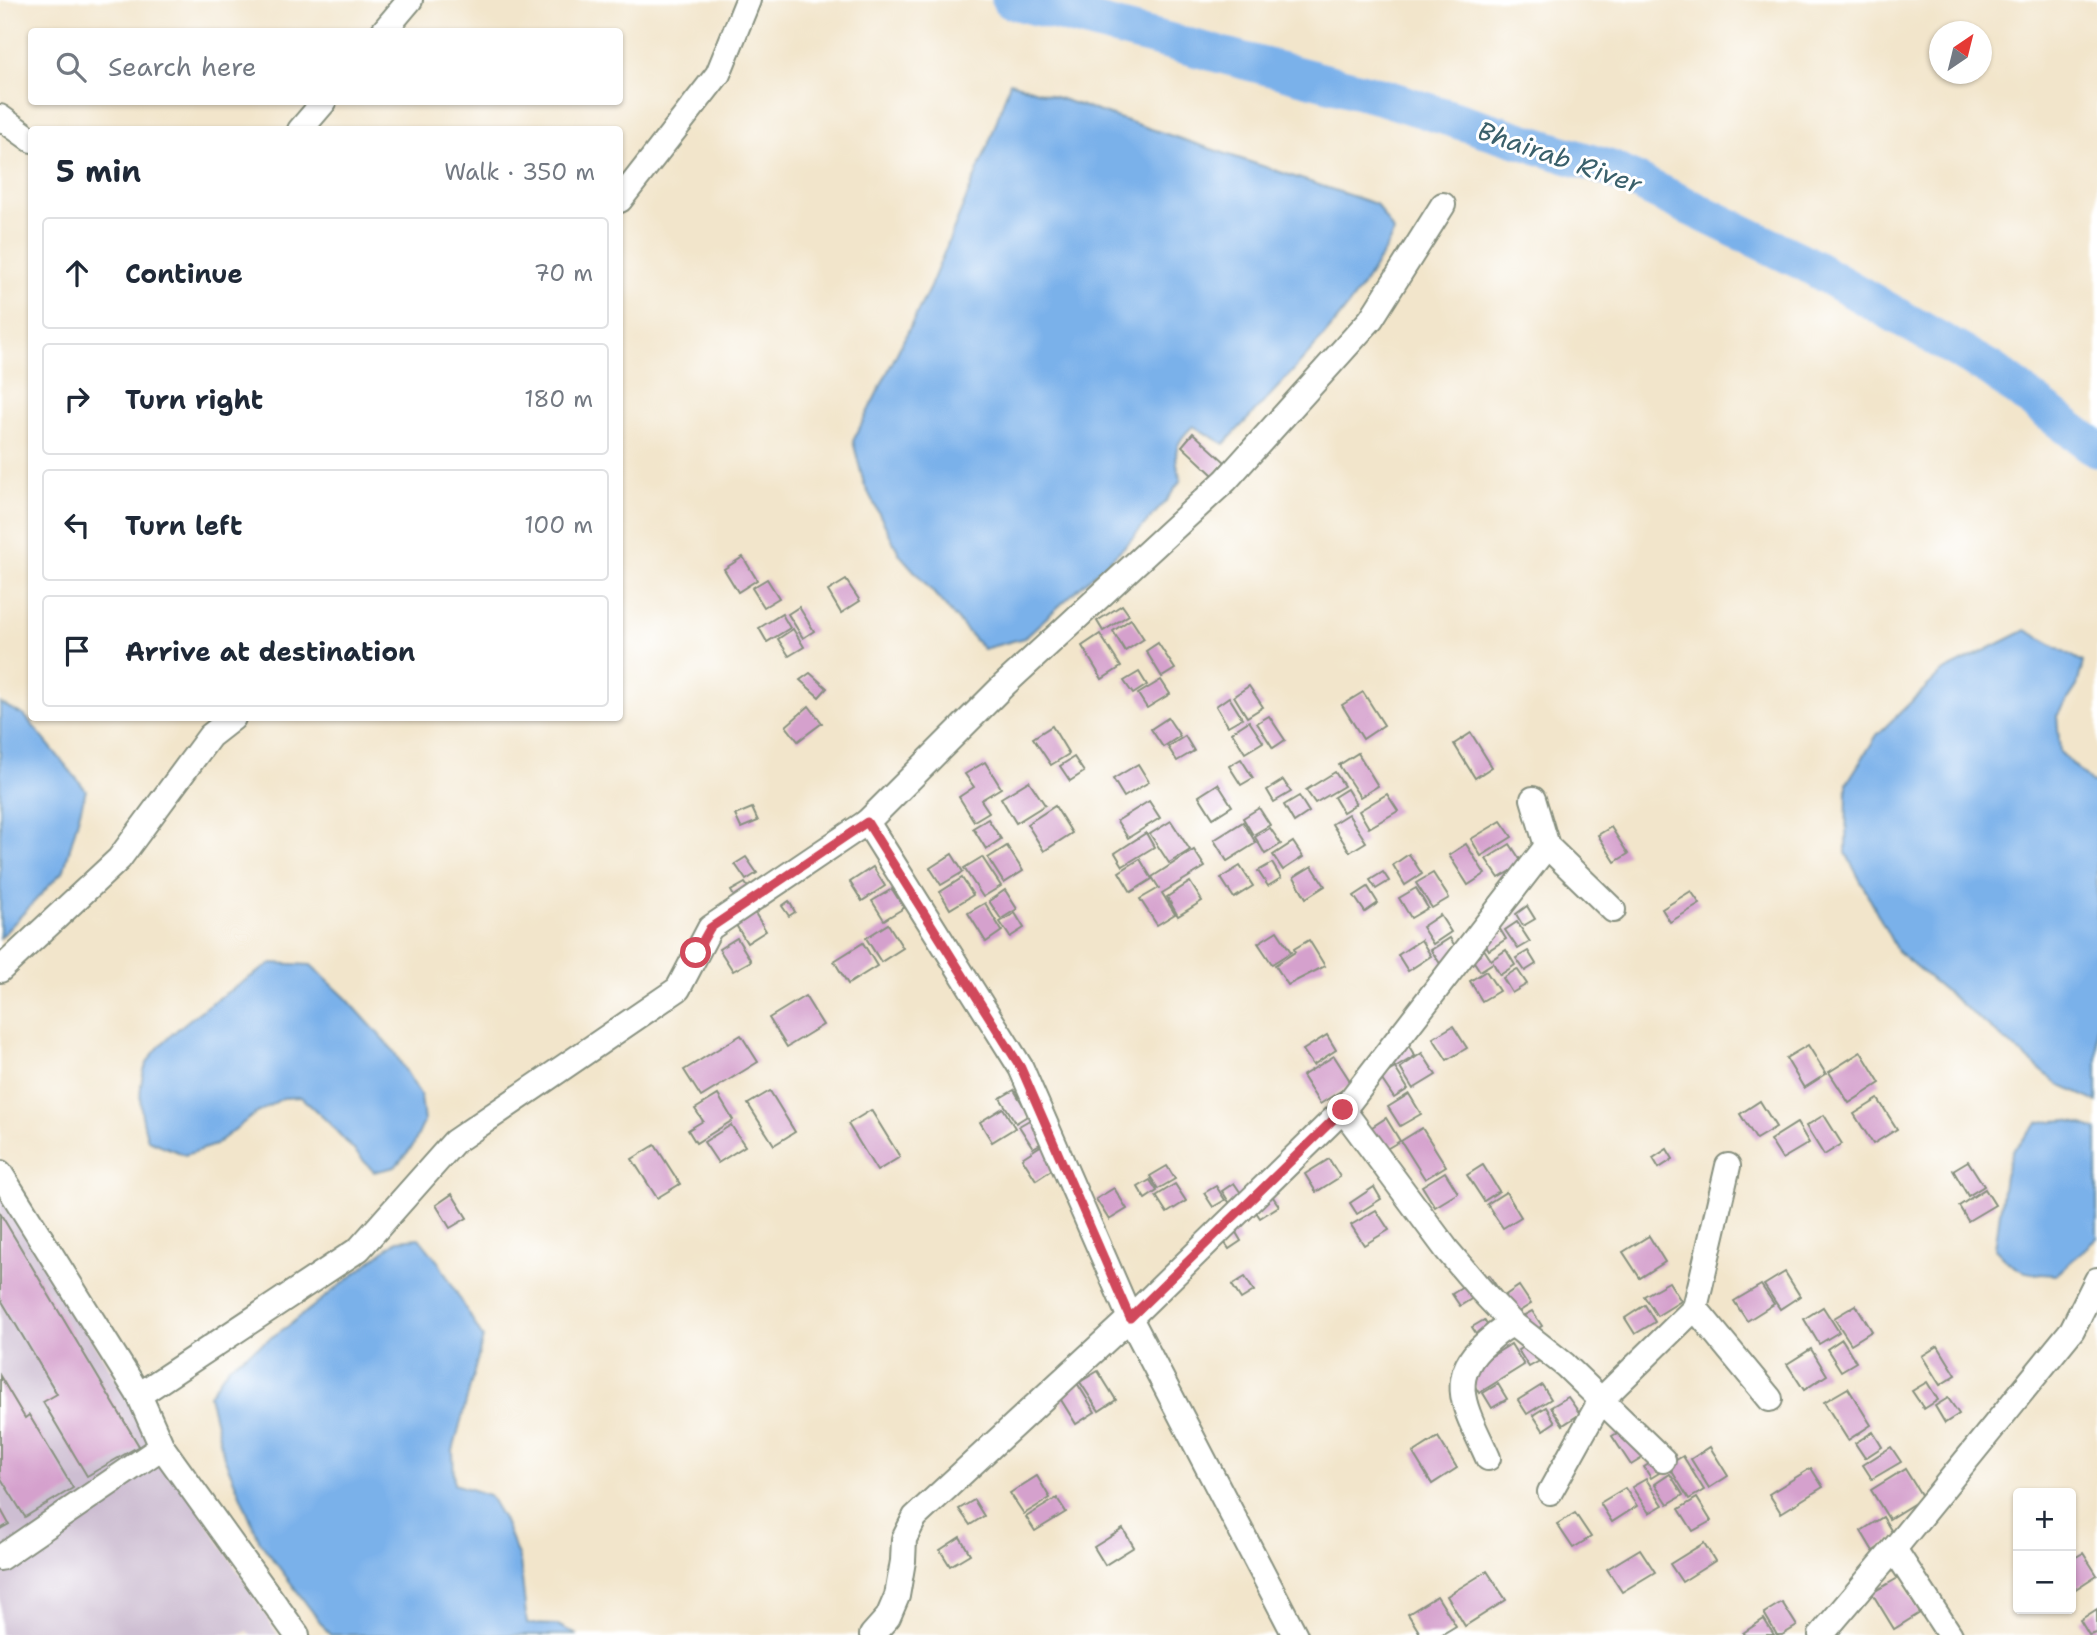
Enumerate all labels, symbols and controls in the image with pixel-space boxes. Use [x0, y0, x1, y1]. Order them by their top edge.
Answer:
north arrow [1929, 21, 1992, 84]
search box [28, 28, 623, 105]
icon: search [52, 48, 90, 86]
text: Search here [108, 49, 257, 84]
water label: Bhairab River [1473, 112, 1648, 202]
text: 5 min [56, 151, 141, 192]
text: Walk · 350 m [444, 157, 595, 187]
icon: ahead [58, 254, 96, 292]
text: Continue [125, 256, 243, 291]
text: 70 m [534, 258, 593, 288]
icon: right [58, 380, 96, 418]
text: Turn right [125, 382, 263, 417]
text: 180 m [524, 384, 593, 414]
icon: left [58, 506, 96, 544]
text: Turn left [125, 508, 242, 543]
text: 100 m [524, 510, 593, 540]
icon: arrive [58, 632, 96, 670]
text: Arrive at destination [125, 634, 415, 669]
route start [680, 937, 711, 968]
route end [1327, 1094, 1358, 1125]
map controls [2013, 1488, 2076, 1614]
button: + [2013, 1488, 2076, 1551]
button: − [2013, 1551, 2076, 1614]

